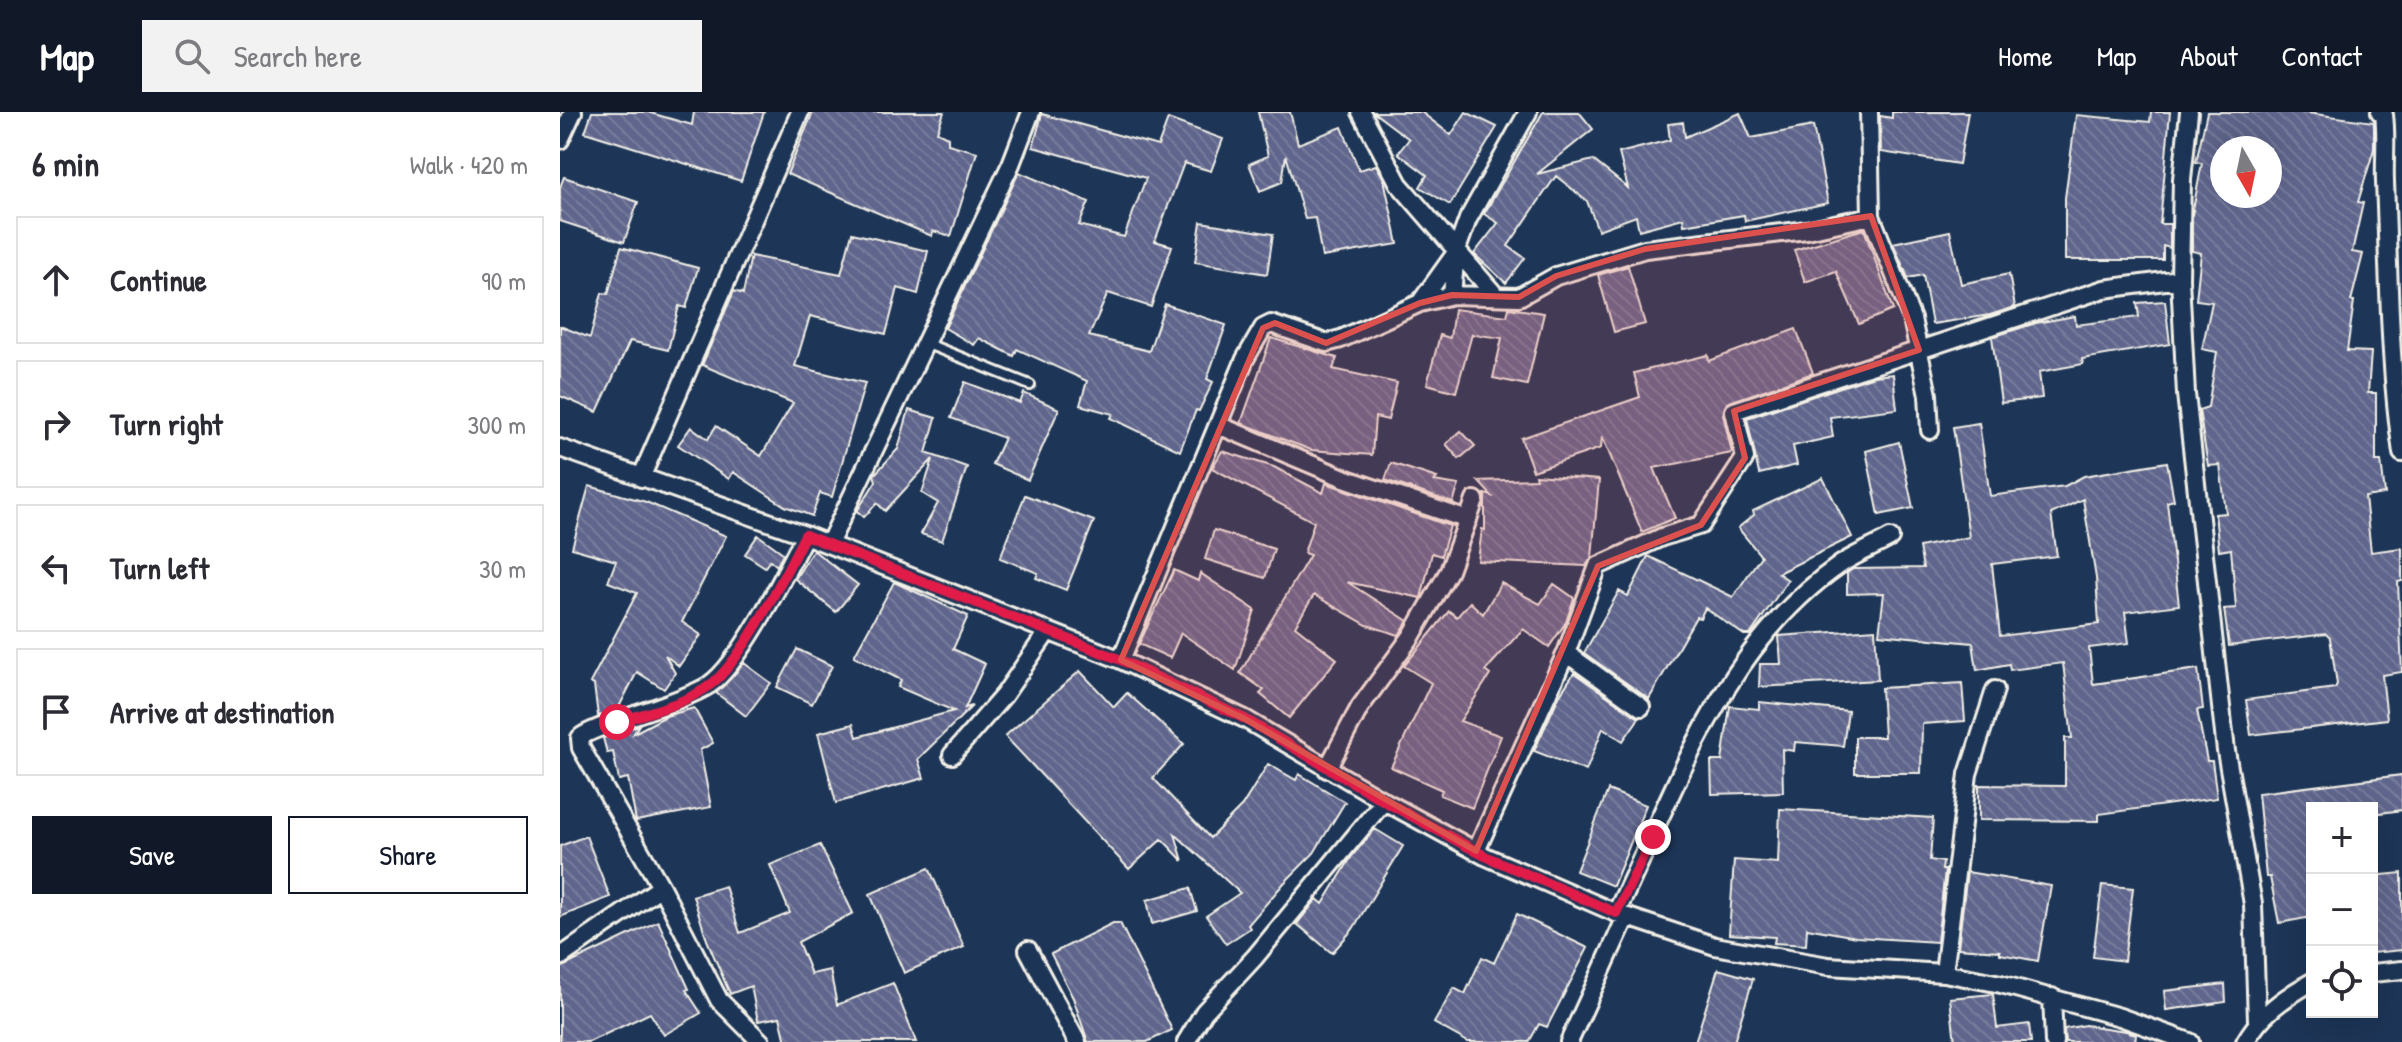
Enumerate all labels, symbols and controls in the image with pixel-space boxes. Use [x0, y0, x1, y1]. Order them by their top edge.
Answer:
search box [142, 20, 702, 92]
text: Map [40, 30, 94, 82]
icon: search [170, 34, 214, 78]
text: Search here [234, 36, 362, 76]
text: Home [1998, 37, 2053, 75]
text: Map [2097, 37, 2136, 75]
text: About [2180, 37, 2238, 75]
text: Contact [2282, 37, 2362, 75]
north arrow [2210, 136, 2282, 208]
text: 6 min [32, 141, 100, 187]
text: Walk · 420 m [410, 147, 528, 182]
icon: ahead [34, 258, 78, 302]
text: Continue [110, 260, 207, 300]
text: 90 m [481, 263, 526, 298]
icon: right [34, 402, 78, 446]
text: Turn right [110, 404, 223, 444]
text: 300 m [467, 407, 526, 442]
icon: left [34, 546, 78, 590]
text: Turn left [110, 548, 209, 588]
text: 30 m [479, 551, 526, 586]
icon: arrive [34, 690, 78, 734]
text: Arrive at destination [110, 692, 335, 732]
route start [599, 704, 635, 740]
map controls [2306, 802, 2378, 1018]
button: + [2306, 802, 2378, 874]
button: Save [32, 816, 272, 894]
button: Share [288, 816, 528, 894]
route end [1635, 819, 1671, 855]
button: − [2306, 874, 2378, 946]
button: locate [2306, 946, 2378, 1018]

